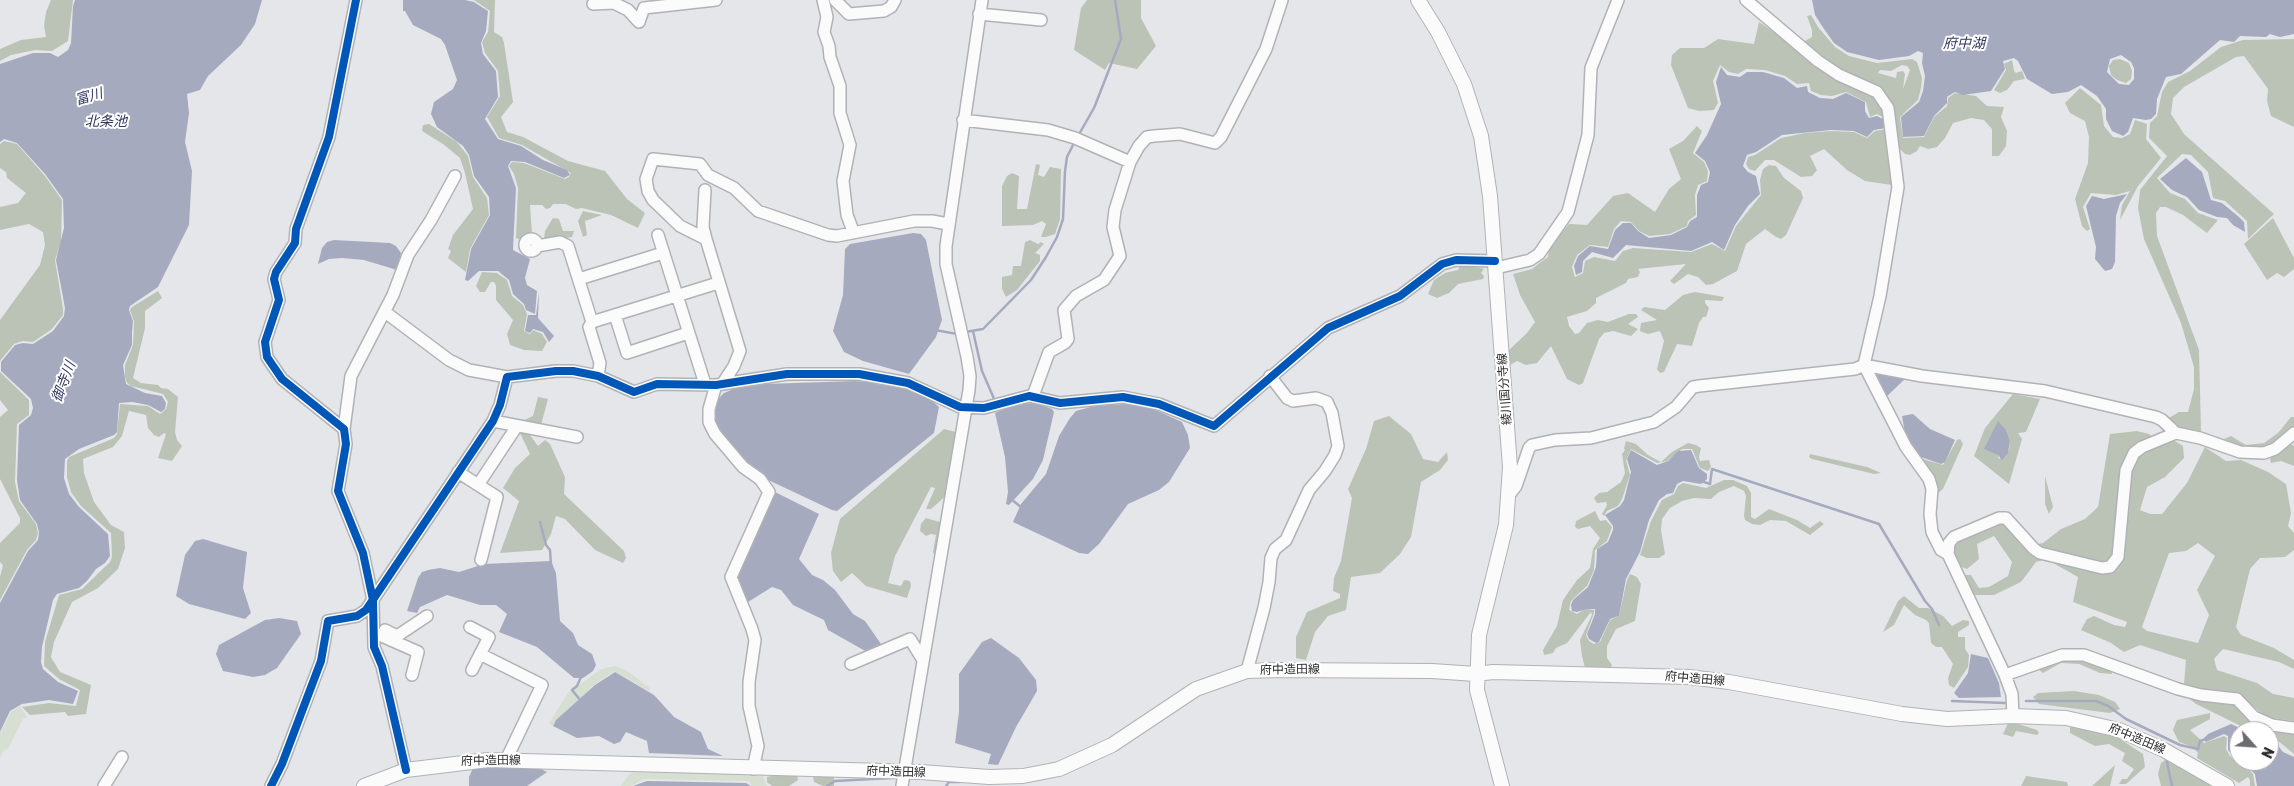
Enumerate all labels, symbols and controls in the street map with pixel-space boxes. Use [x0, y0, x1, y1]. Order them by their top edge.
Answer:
water label: 府中湖 [1943, 36, 1985, 52]
water label: 富川 [73, 85, 105, 109]
water label: 北条池 [85, 114, 127, 130]
street label: 綾川国分寺線 [1495, 353, 1515, 425]
water label: 御寺川 [49, 359, 79, 405]
street label: 府中造田線 [1260, 662, 1320, 678]
street label: 府中造田線 [1664, 669, 1726, 689]
street label: 府中造田線 [2107, 721, 2167, 757]
north arrow [2229, 721, 2279, 771]
text: N [2257, 744, 2277, 761]
street label: 府中造田線 [461, 753, 521, 769]
street label: 府中造田線 [866, 764, 926, 780]

